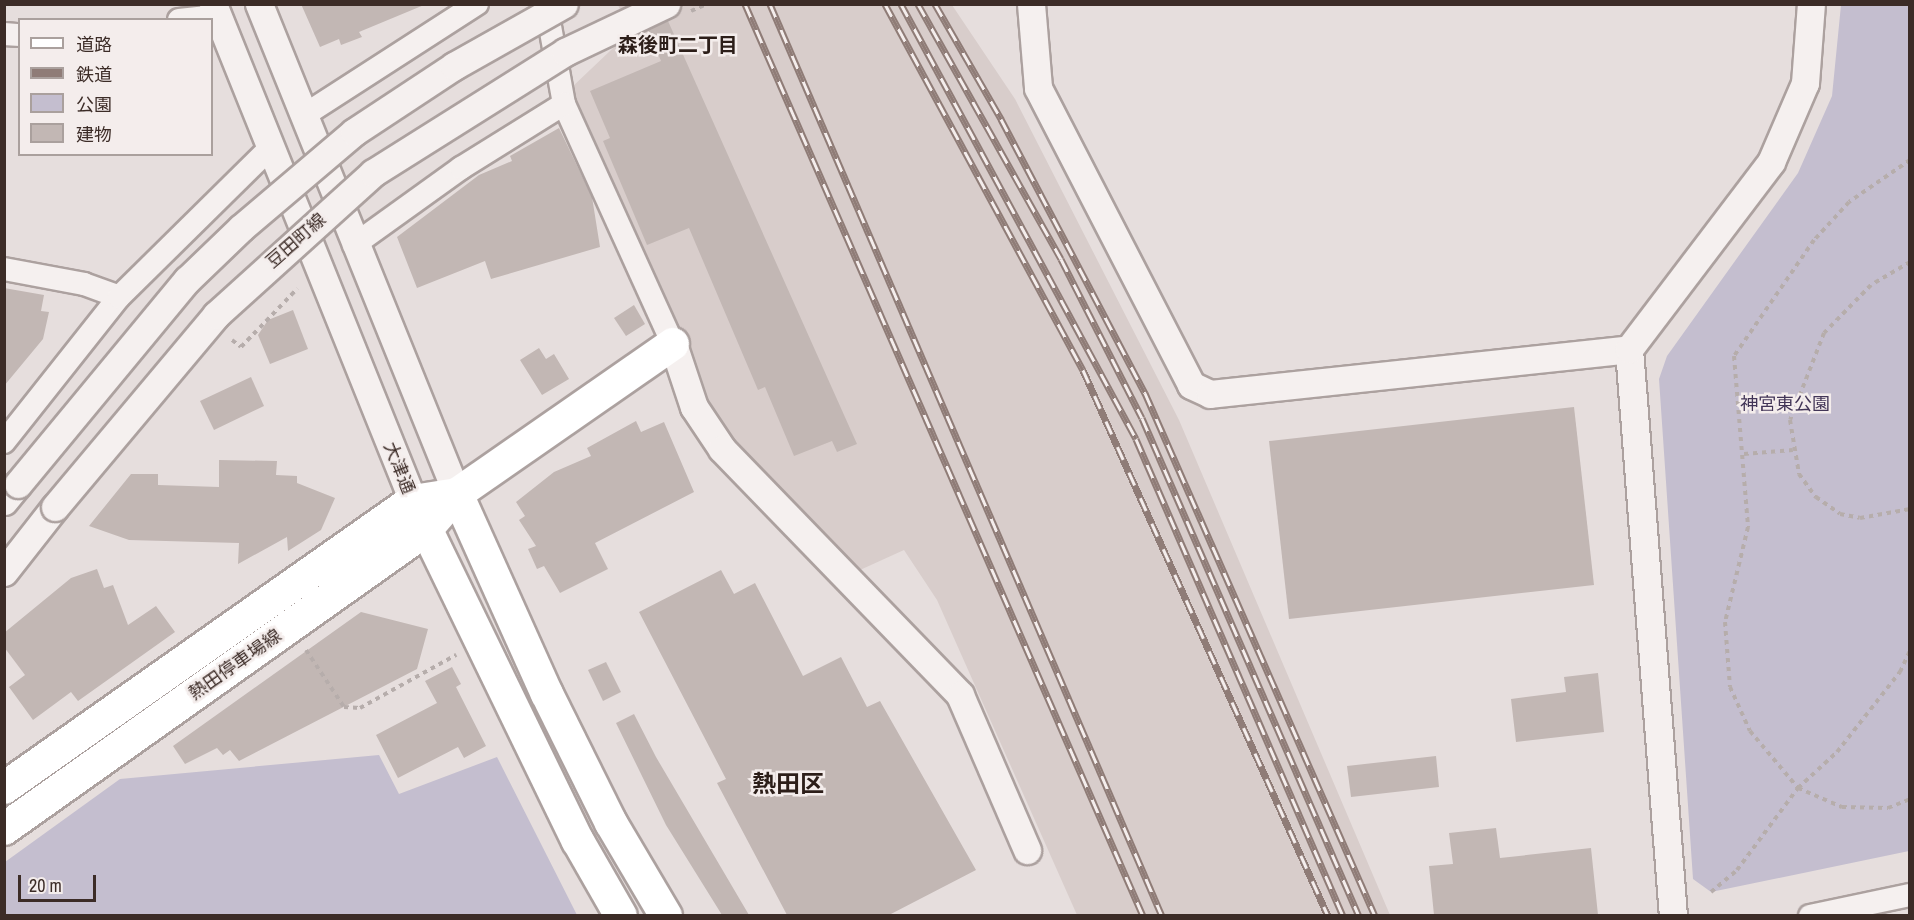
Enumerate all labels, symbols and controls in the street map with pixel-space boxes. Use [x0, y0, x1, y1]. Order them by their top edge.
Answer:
legend [18, 18, 213, 156]
text: 道路 [76, 32, 112, 57]
district label: 森後町二丁目 [618, 32, 738, 56]
text: 鉄道 [76, 62, 112, 87]
text: 公園 [76, 92, 112, 117]
text: 建物 [76, 122, 112, 147]
street label: 豆田町線 [262, 209, 330, 273]
park label: 神宮東公園 [1740, 393, 1830, 415]
street label: 大津通 [379, 439, 419, 497]
street label: 熱田停車場線 [185, 625, 285, 705]
district label: 熱田区 [752, 770, 824, 798]
scale bar [21, 863, 99, 901]
text: 20 m [29, 873, 62, 898]

